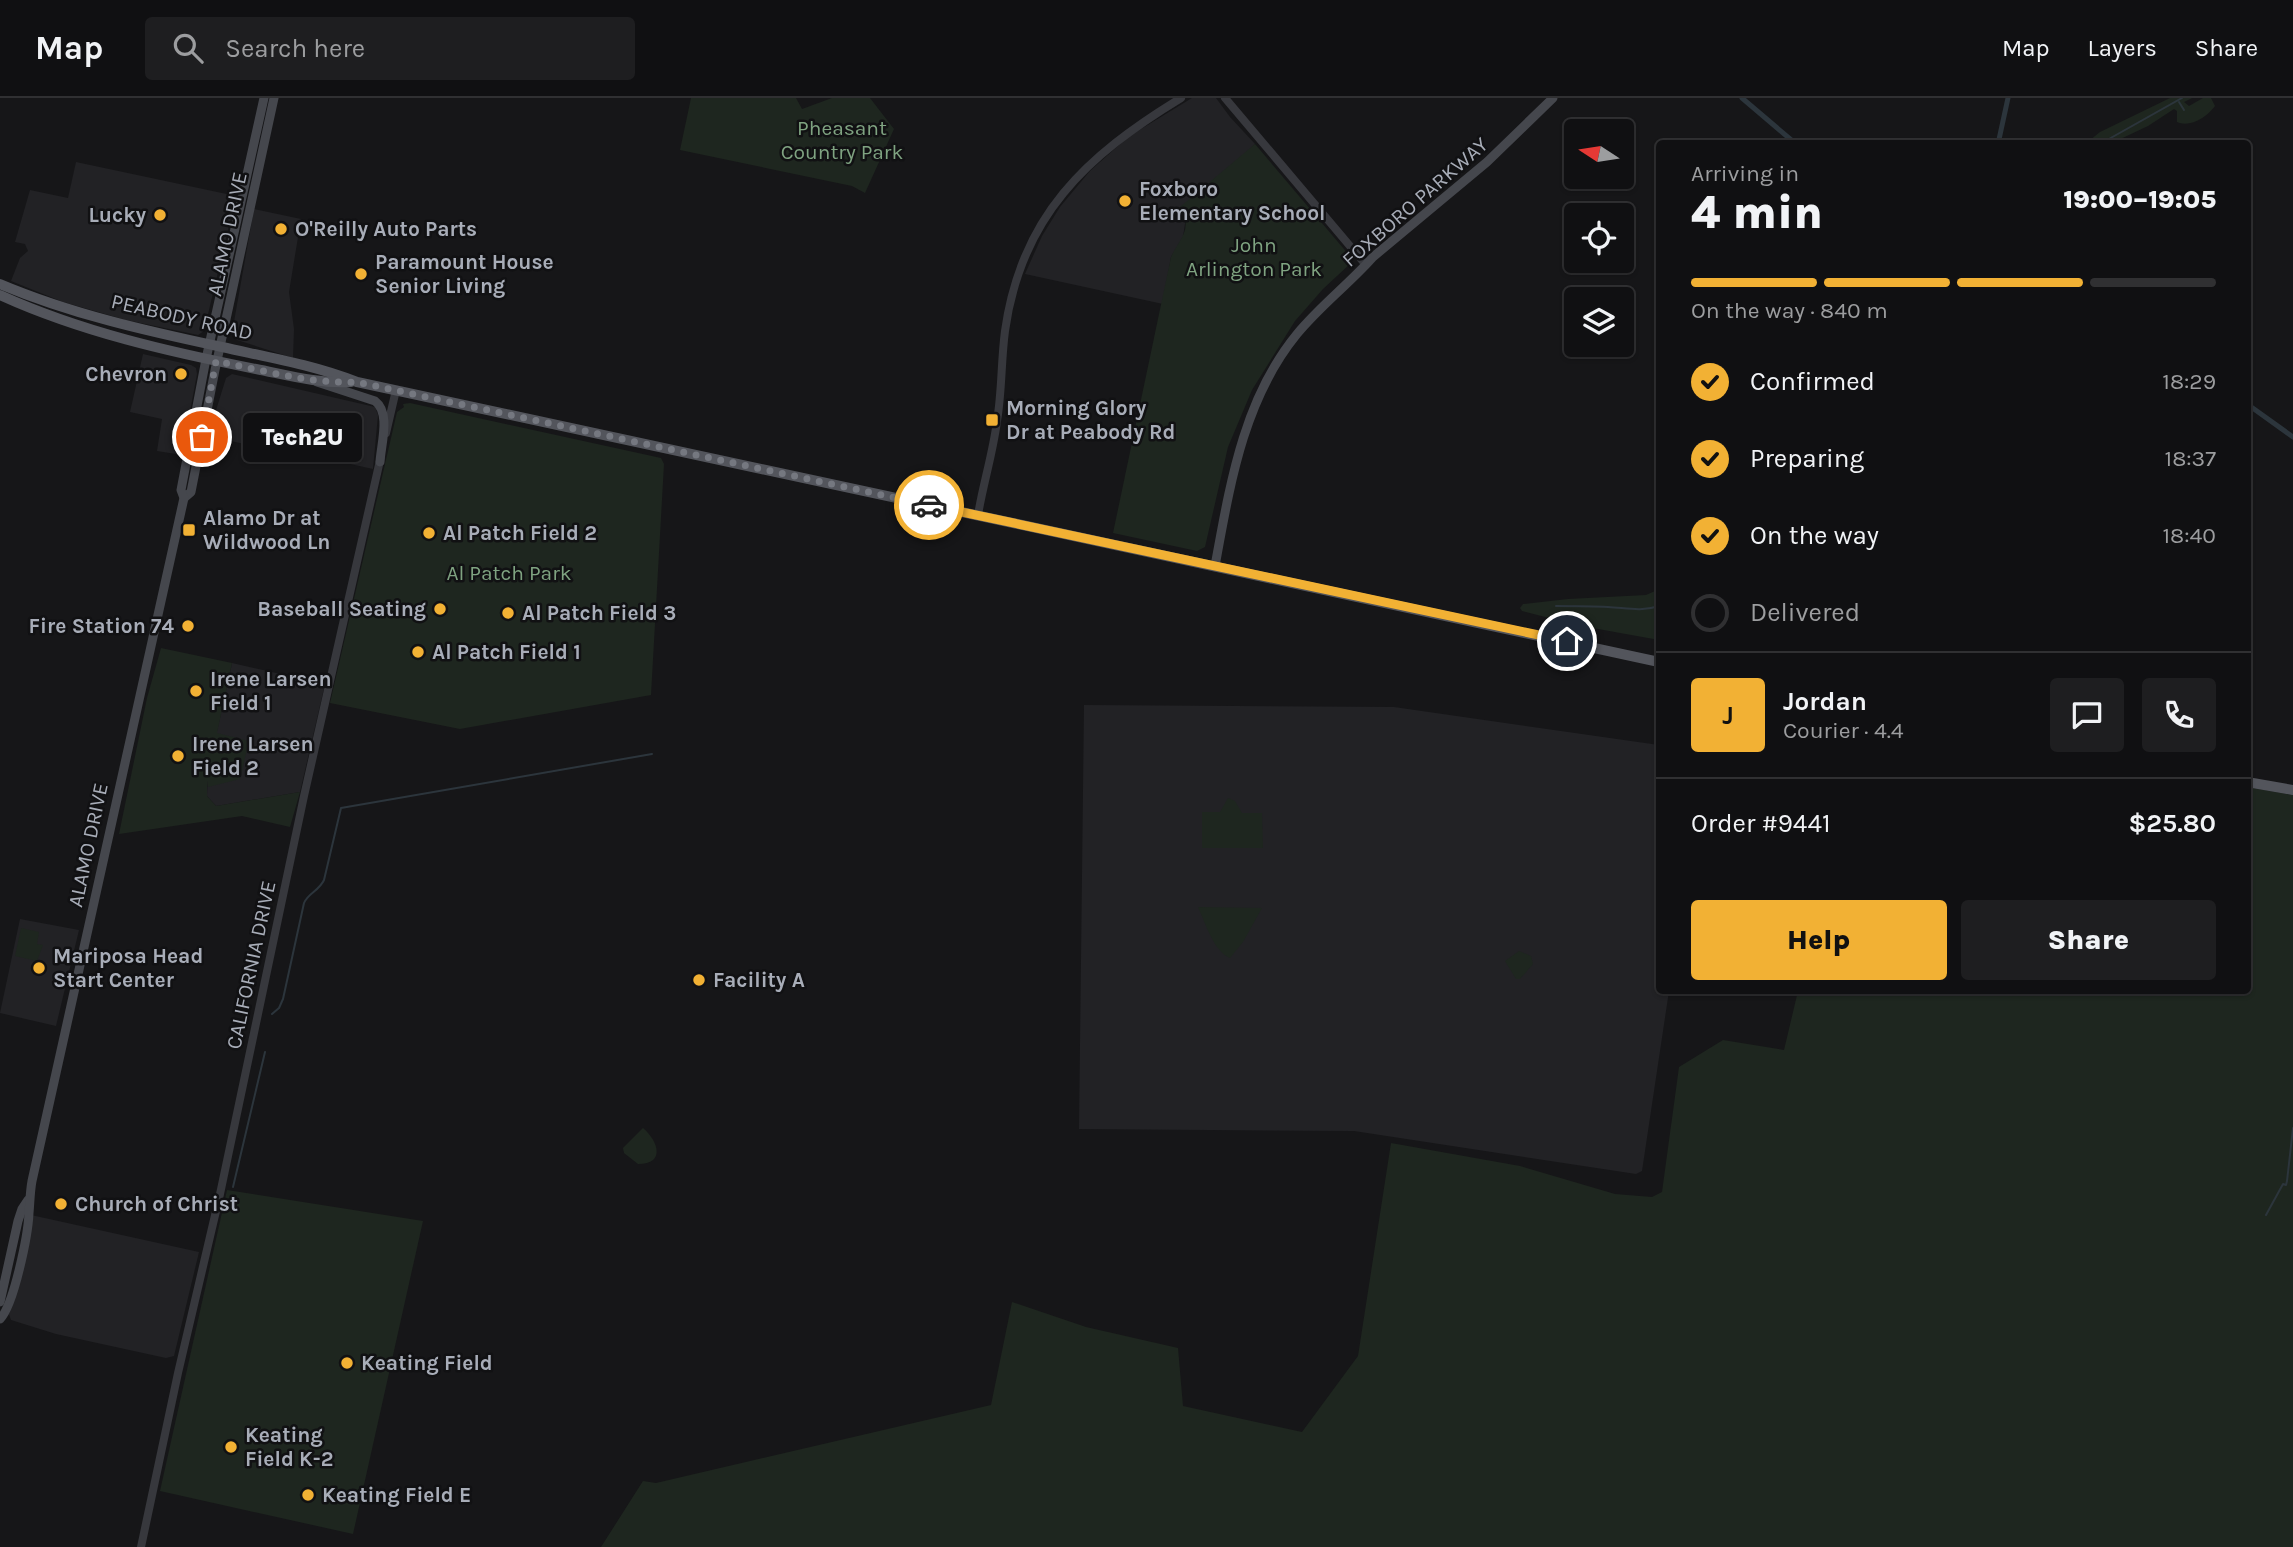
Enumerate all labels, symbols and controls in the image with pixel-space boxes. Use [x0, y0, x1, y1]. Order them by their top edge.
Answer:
search box [145, 17, 635, 80]
text: Map [35, 29, 103, 67]
icon: search [169, 29, 207, 67]
text: Search here [225, 33, 365, 64]
text: Map [2002, 34, 2050, 62]
text: Layers [2088, 34, 2157, 62]
text: Share [2195, 34, 2258, 62]
park label: Pheasant Country Park [781, 116, 903, 164]
north arrow [1564, 119, 1634, 189]
map controls [1564, 119, 1634, 357]
street label: FOXBORO PARKWAY [1337, 132, 1493, 272]
text: Arriving in [1691, 160, 1799, 187]
street label: ALAMO DRIVE [202, 170, 252, 298]
place label: Foxboro Elementary School [1139, 177, 1325, 225]
text: 19:00–19:05 [2063, 184, 2216, 215]
text: 4 min [1691, 186, 1823, 240]
marker: Foxboro Elementary School [1117, 193, 1133, 209]
place label: Lucky [89, 203, 146, 227]
button: locate [1564, 203, 1634, 273]
marker: Lucky [152, 207, 168, 223]
place label: O'Reilly Auto Parts [295, 217, 477, 241]
marker: O'Reilly Auto Parts [273, 221, 289, 237]
park label: John Arlington Park [1186, 233, 1322, 281]
place label: Paramount House Senior Living [375, 250, 554, 298]
marker: Paramount House Senior Living [353, 266, 369, 282]
button: layers [1564, 287, 1634, 357]
street label: PEABODY ROAD [109, 289, 255, 345]
text: On the way · 840 m [1691, 297, 1888, 324]
place label: Chevron [85, 362, 167, 386]
icon: check [1691, 363, 1729, 401]
marker: Chevron [173, 366, 189, 382]
text: Confirmed [1750, 366, 1875, 397]
text: 18:29 [2162, 368, 2216, 395]
place label: Morning Glory Dr at Peabody Rd [1006, 396, 1175, 444]
pin [172, 407, 232, 467]
callout: Tech2U [244, 412, 363, 462]
marker: Morning Glory Dr at Peabody Rd [984, 412, 1000, 428]
icon: bag [183, 418, 221, 456]
text: Tech2U [261, 424, 344, 451]
icon: check [1691, 440, 1729, 478]
text: Preparing [1750, 443, 1864, 474]
text: 18:37 [2165, 445, 2216, 472]
courier [894, 470, 964, 540]
icon: car [910, 486, 948, 524]
place label: Alamo Dr at Wildwood Ln [203, 506, 330, 554]
icon: check [1691, 517, 1729, 555]
text: On the way [1750, 520, 1879, 551]
place label: Al Patch Field 2 [443, 521, 597, 545]
marker: Alamo Dr at Wildwood Ln [181, 522, 197, 538]
text: 18:40 [2162, 522, 2216, 549]
marker: Al Patch Field 2 [421, 525, 437, 541]
park label: Al Patch Park [446, 561, 572, 585]
place label: Baseball Seating [257, 597, 426, 621]
text: Delivered [1750, 597, 1860, 628]
marker: Baseball Seating [432, 601, 448, 617]
place label: Al Patch Field 3 [522, 601, 676, 625]
marker: Al Patch Field 3 [500, 605, 516, 621]
pin [1537, 611, 1597, 671]
place label: Fire Station 74 [29, 614, 175, 638]
marker: Fire Station 74 [180, 618, 196, 634]
icon: home [1548, 622, 1586, 660]
place label: Al Patch Field 1 [432, 640, 581, 664]
marker: Al Patch Field 1 [410, 644, 426, 660]
place label: Irene Larsen Field 1 [210, 667, 332, 715]
button: chat [2050, 678, 2124, 752]
button: phone [2142, 678, 2216, 752]
marker: Irene Larsen Field 1 [188, 683, 204, 699]
text: Jordan [1783, 686, 1867, 717]
text: J [1722, 700, 1734, 731]
text: Courier · 4.4 [1783, 717, 1904, 744]
place label: Irene Larsen Field 2 [192, 732, 314, 780]
marker: Irene Larsen Field 2 [170, 748, 186, 764]
street label: ALAMO DRIVE [63, 781, 113, 909]
text: Order #9441 [1691, 808, 1831, 839]
text: $25.80 [2128, 808, 2216, 839]
street label: CALIFORNIA DRIVE [221, 879, 281, 1051]
button: Help [1691, 900, 1947, 980]
button: Share [1961, 900, 2216, 980]
place label: Mariposa Head Start Center [53, 944, 203, 992]
marker: Mariposa Head Start Center [31, 960, 47, 976]
place label: Facility A [713, 968, 805, 992]
marker: Facility A [691, 972, 707, 988]
place label: Church of Christ [75, 1192, 238, 1216]
marker: Church of Christ [53, 1196, 69, 1212]
place label: Keating Field [361, 1351, 493, 1375]
marker: Keating Field [339, 1355, 355, 1371]
place label: Keating Field K-2 [245, 1423, 333, 1471]
marker: Keating Field K-2 [223, 1439, 239, 1455]
place label: Keating Field E [322, 1483, 471, 1507]
marker: Keating Field E [300, 1487, 316, 1503]

